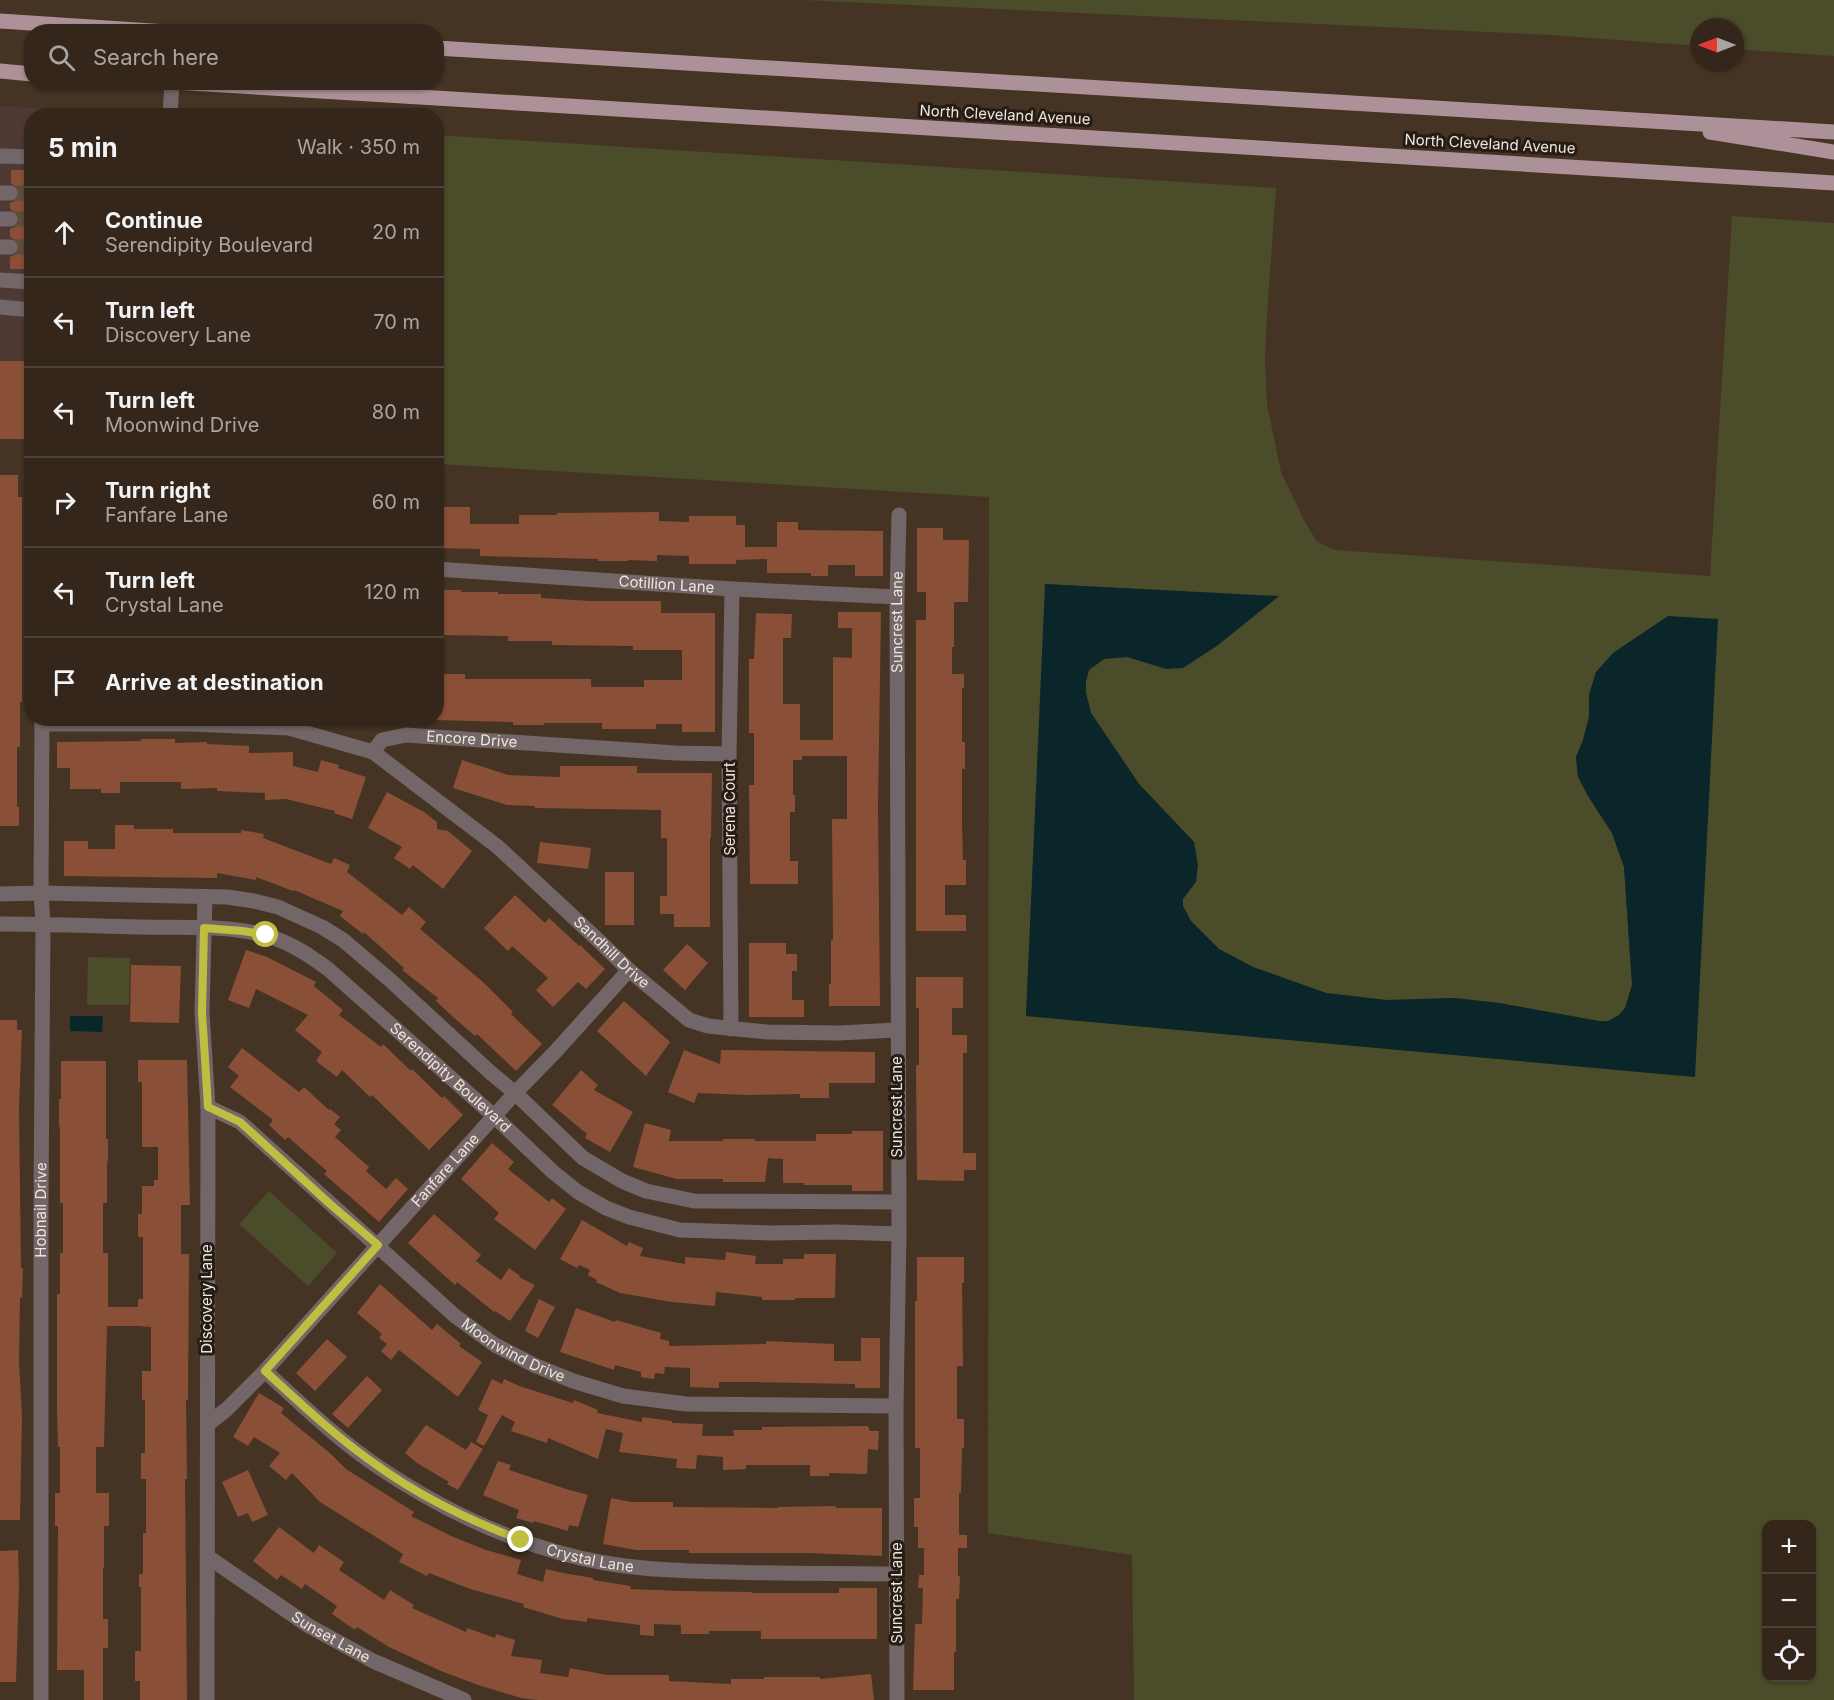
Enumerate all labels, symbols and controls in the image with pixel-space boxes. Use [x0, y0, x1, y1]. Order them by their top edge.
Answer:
north arrow [1690, 18, 1744, 72]
search box [24, 24, 444, 90]
icon: search [45, 41, 78, 74]
text: Search here [93, 44, 219, 70]
street label: North Cleveland Avenue [919, 101, 1091, 128]
street label: North Cleveland Avenue [1404, 130, 1576, 157]
text: 5 min [48, 132, 118, 163]
text: Walk · 350 m [297, 135, 420, 159]
text: Continue [105, 207, 203, 233]
icon: ahead [48, 216, 81, 249]
text: 20 m [372, 220, 420, 244]
text: Serendipity Boulevard [105, 233, 313, 257]
text: Turn left [105, 297, 195, 323]
icon: left [48, 306, 81, 339]
text: 70 m [373, 310, 420, 334]
text: Discovery Lane [105, 323, 251, 347]
text: Turn left [105, 387, 195, 413]
icon: left [48, 396, 81, 429]
text: 80 m [372, 400, 420, 424]
text: Moonwind Drive [105, 413, 259, 437]
text: Turn right [105, 477, 211, 503]
icon: right [48, 486, 81, 519]
text: 60 m [372, 490, 420, 514]
text: Fanfare Lane [105, 503, 228, 527]
text: Turn left [105, 567, 195, 593]
street label: Cotillion Lane [618, 571, 715, 597]
street label: Suncrest Lane [887, 571, 907, 673]
icon: left [48, 576, 81, 609]
text: 120 m [364, 580, 420, 604]
text: Crystal Lane [105, 593, 224, 617]
icon: arrive [48, 666, 81, 699]
text: Arrive at destination [105, 669, 324, 695]
street label: Encore Drive [426, 726, 518, 751]
street label: Serena Court [720, 762, 739, 856]
street label: Sandhill Drive [570, 912, 654, 992]
route start [252, 921, 278, 947]
street label: Serendipity Boulevard [386, 1018, 515, 1136]
street label: Suncrest Lane [887, 1056, 906, 1158]
street label: Fanfare Lane [407, 1129, 483, 1211]
street label: Hobnail Drive [31, 1162, 50, 1258]
street label: Discovery Lane [197, 1244, 216, 1354]
street label: Moonwind Drive [458, 1314, 568, 1386]
map controls [1762, 1520, 1816, 1682]
button: + [1762, 1520, 1816, 1574]
route end [507, 1526, 533, 1552]
street label: Crystal Lane [544, 1539, 635, 1576]
street label: Suncrest Lane [887, 1542, 906, 1644]
button: − [1762, 1574, 1816, 1628]
street label: Sunset Lane [288, 1607, 374, 1667]
button: locate [1762, 1628, 1816, 1682]

